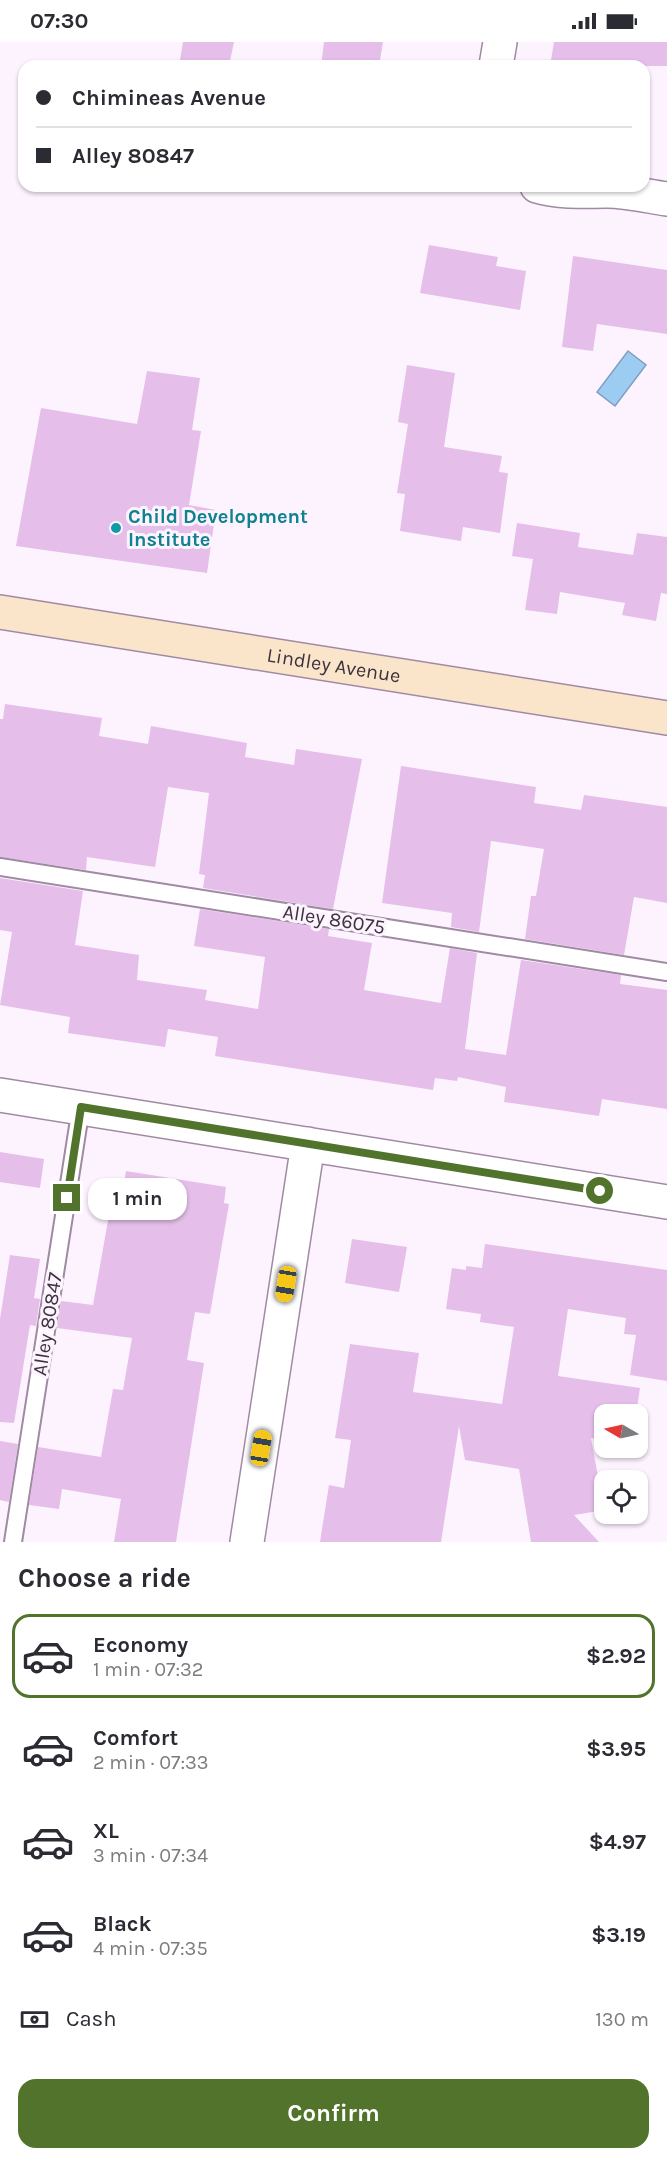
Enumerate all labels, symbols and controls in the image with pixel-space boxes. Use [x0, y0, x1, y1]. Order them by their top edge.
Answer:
text: 07:30 [30, 8, 88, 34]
text: Chimineas Avenue [72, 85, 266, 111]
text: Alley 80847 [72, 143, 194, 169]
place label: Child Development Institute [128, 505, 308, 551]
marker: Child Development Institute [109, 521, 123, 535]
street label: Lindley Avenue [265, 644, 402, 688]
street label: Alley 86075 [281, 900, 387, 939]
callout: 1 min [88, 1177, 187, 1219]
route start [586, 1177, 613, 1204]
route end [53, 1184, 80, 1211]
text: 1 min [112, 1187, 163, 1210]
car [274, 1265, 298, 1303]
street label: Alley 80847 [28, 1270, 67, 1377]
north arrow [594, 1404, 648, 1458]
map controls [594, 1404, 648, 1524]
car [249, 1429, 273, 1467]
button: locate [594, 1470, 648, 1524]
text: Choose a ride [18, 1562, 191, 1594]
icon: car [21, 1629, 75, 1683]
text: Economy [93, 1632, 188, 1658]
text: $2.92 [586, 1643, 646, 1669]
text: 1 min · 07:32 [93, 1658, 203, 1681]
icon: car [21, 1722, 75, 1776]
text: Comfort [93, 1725, 178, 1751]
text: $3.95 [586, 1736, 646, 1762]
text: 2 min · 07:33 [93, 1751, 209, 1774]
icon: car [21, 1815, 75, 1869]
text: XL [93, 1818, 119, 1844]
text: $4.97 [589, 1829, 646, 1855]
text: 3 min · 07:34 [93, 1844, 208, 1867]
icon: car [21, 1908, 75, 1962]
text: Black [93, 1911, 152, 1937]
text: $3.19 [591, 1922, 646, 1948]
text: 4 min · 07:35 [93, 1937, 208, 1960]
icon: cash [18, 2003, 51, 2036]
text: Cash [66, 2006, 116, 2032]
text: 130 m [595, 2008, 649, 2031]
button: Confirm [18, 2079, 649, 2148]

